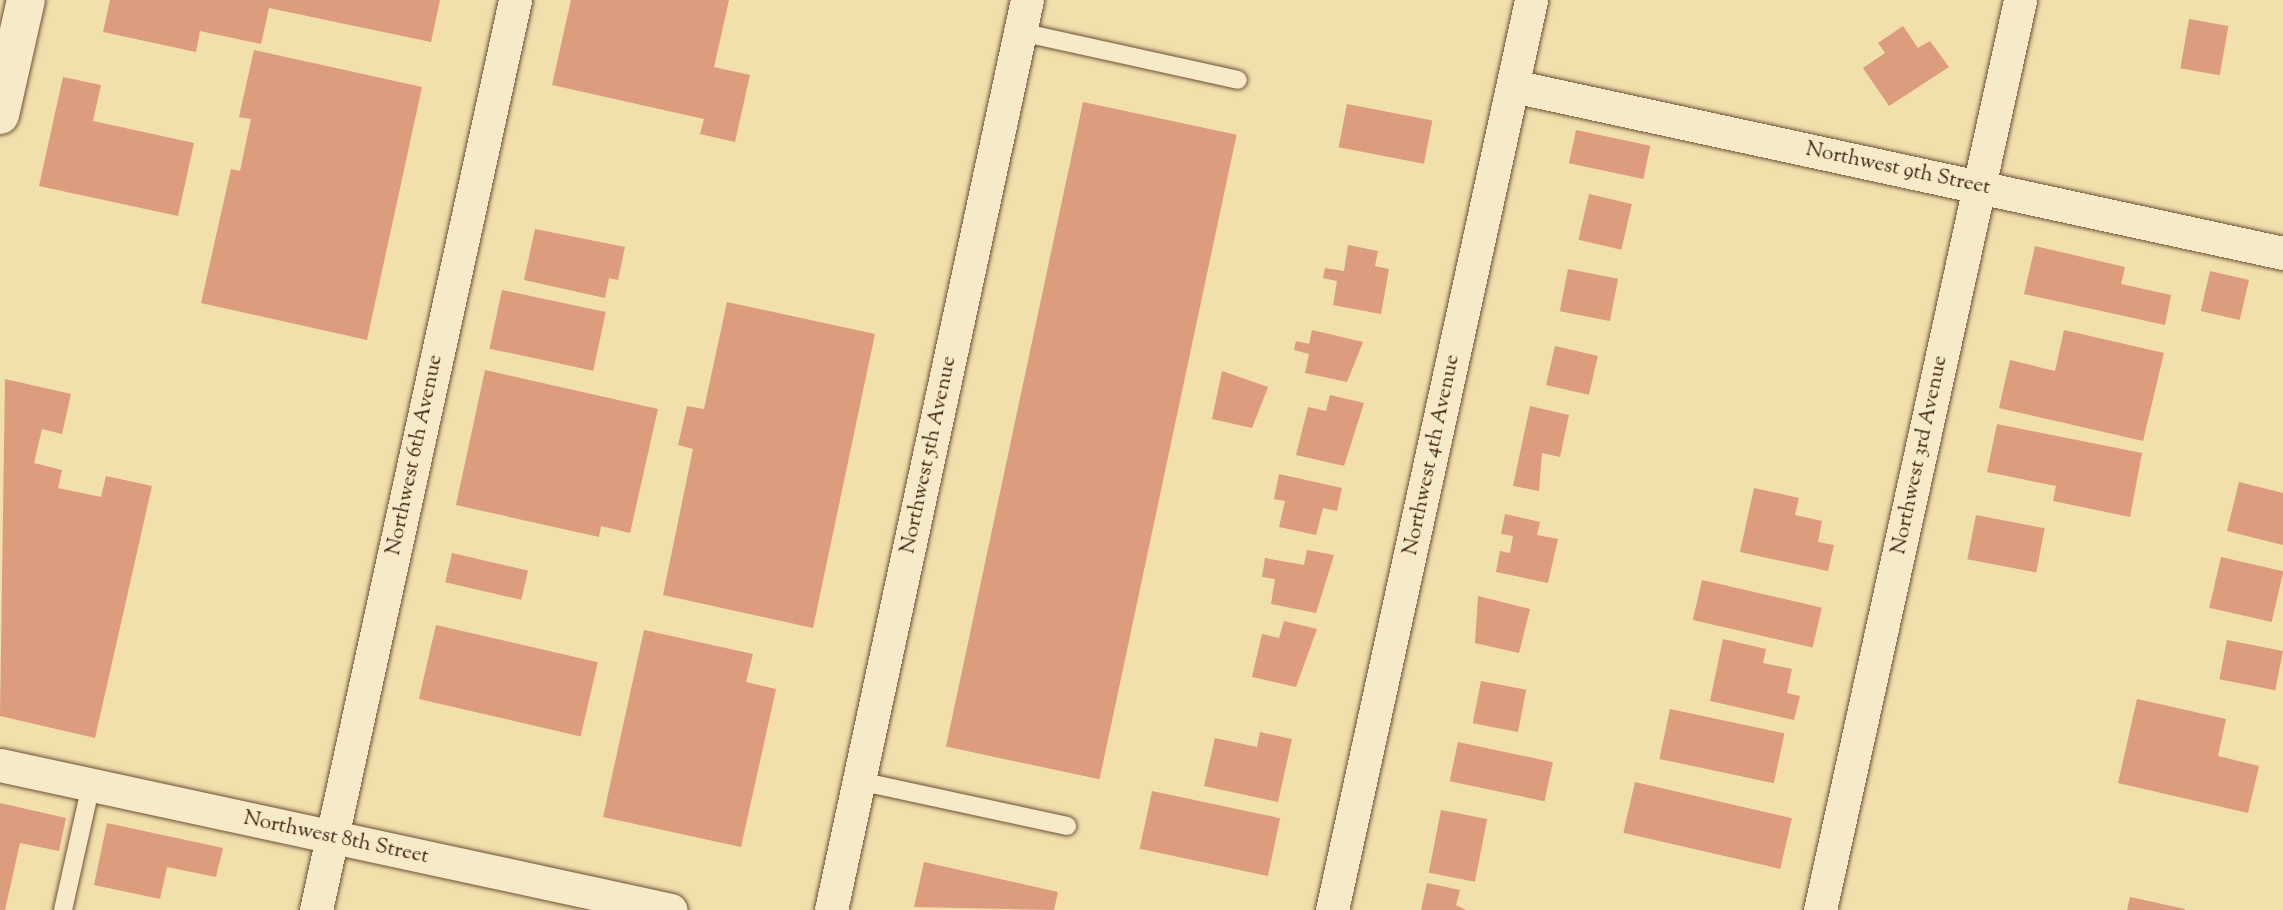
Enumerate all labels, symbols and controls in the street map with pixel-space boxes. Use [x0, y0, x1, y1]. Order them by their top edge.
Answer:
street label: Northwest 9th Street [1803, 137, 1993, 201]
street label: Northwest 6th Avenue [381, 352, 449, 558]
street label: Northwest 4th Avenue [1398, 352, 1466, 558]
street label: Northwest 3rd Avenue [1887, 353, 1953, 557]
street label: Northwest 5th Avenue [896, 354, 962, 556]
street label: Northwest 8th Street [241, 806, 431, 870]

